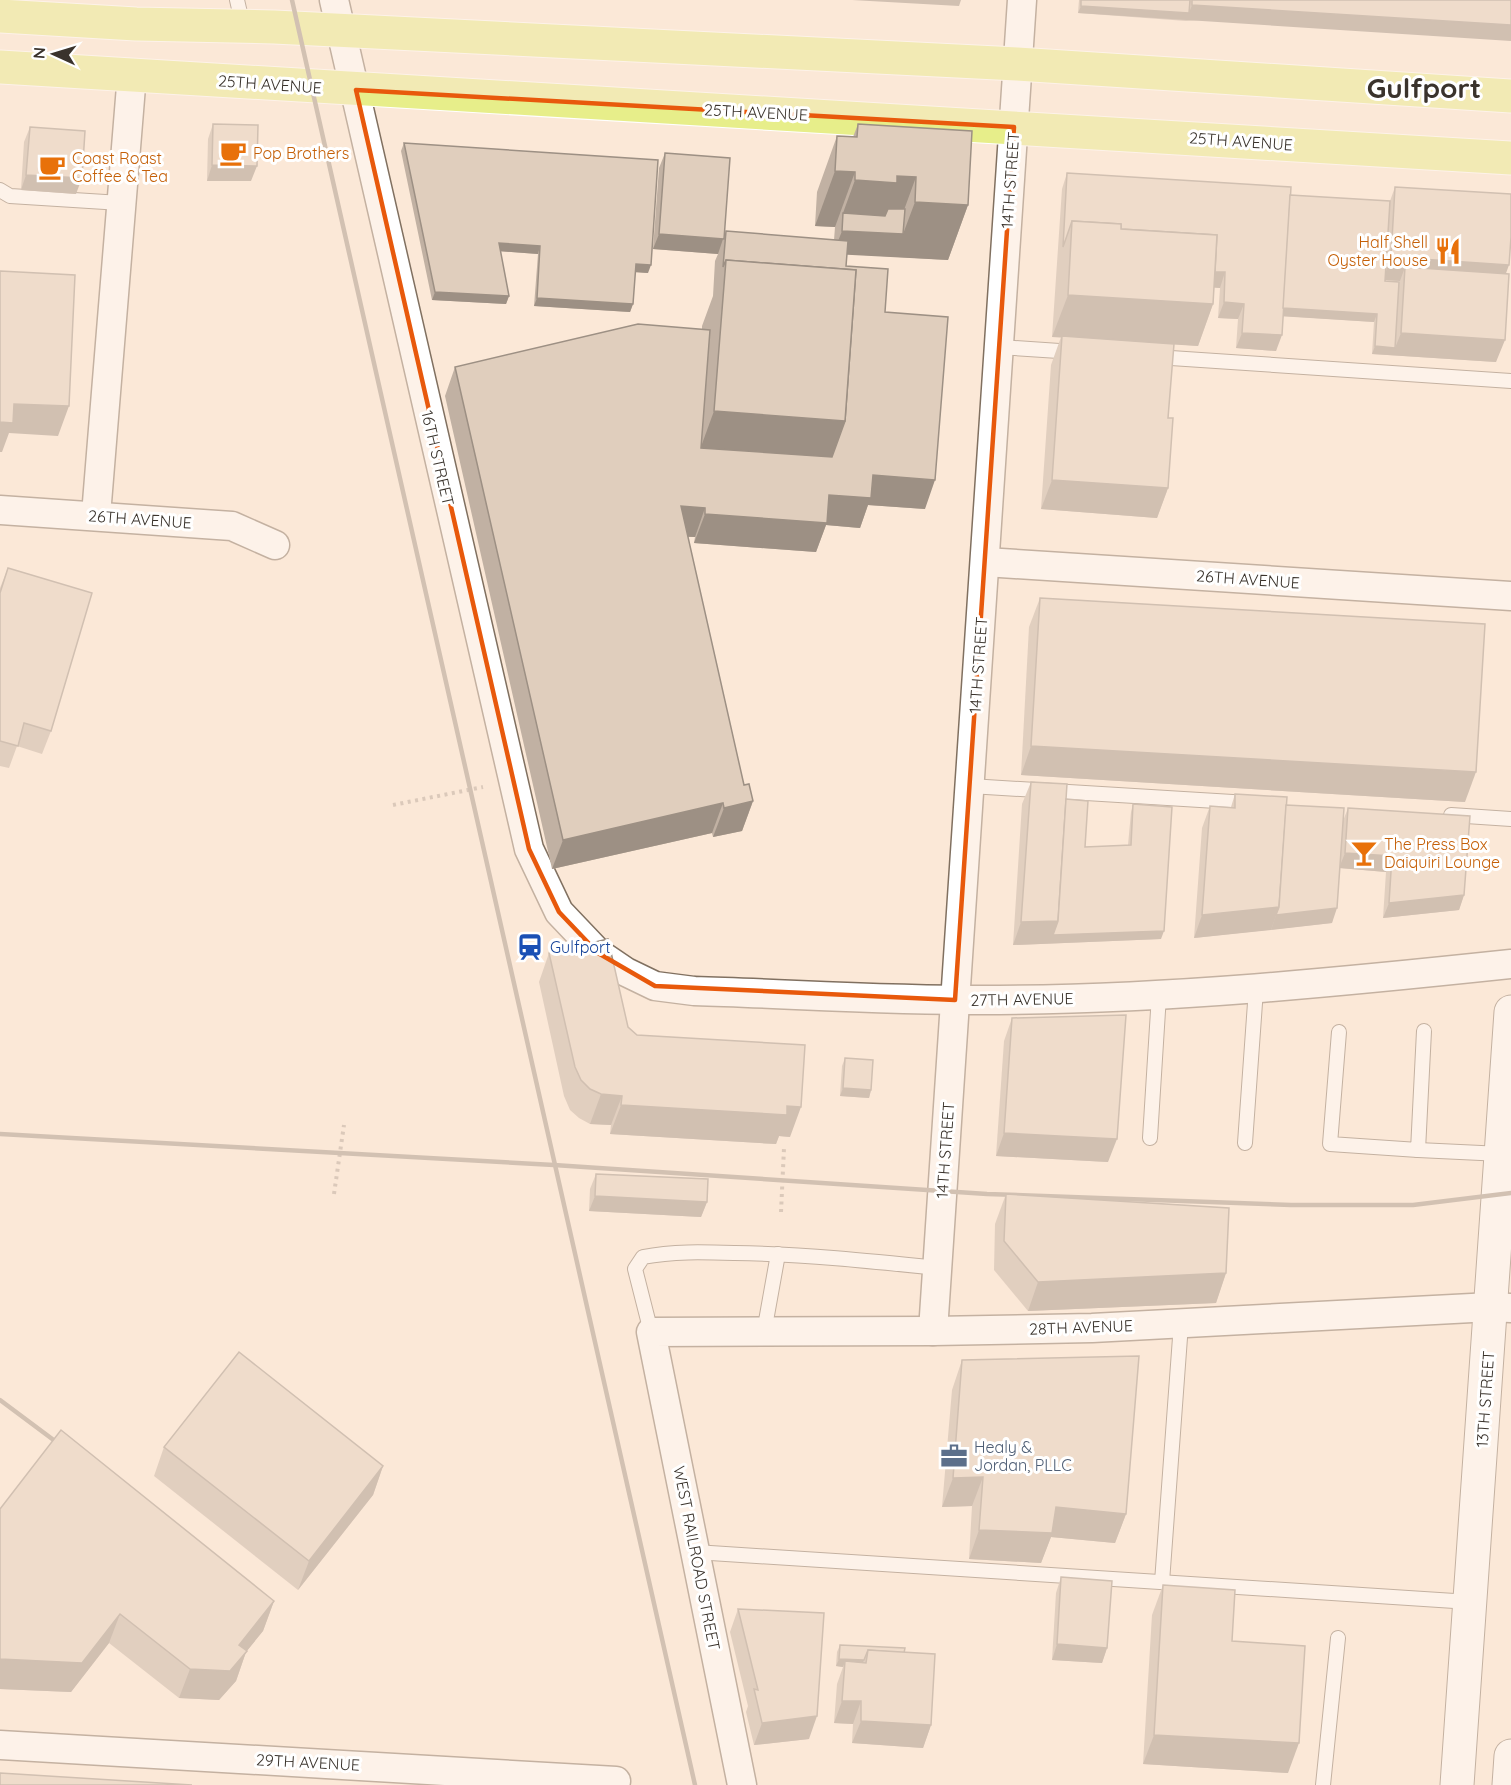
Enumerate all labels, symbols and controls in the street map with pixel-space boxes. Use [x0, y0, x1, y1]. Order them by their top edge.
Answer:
north arrow [24, 24, 84, 84]
text: N [29, 46, 49, 60]
street label: 25TH AVENUE [217, 70, 323, 98]
district label: Gulfport [1367, 70, 1481, 105]
street label: 25TH AVENUE [704, 99, 808, 125]
street label: 25TH AVENUE [1188, 127, 1294, 155]
street label: 14TH STREET [997, 131, 1023, 229]
cafe icon: Pop Brothers [218, 138, 248, 168]
place label: Pop Brothers [253, 143, 349, 163]
place label: Coast Roast Coffee & Tea [72, 148, 168, 186]
cafe icon: Coast Roast Coffee & Tea [37, 152, 67, 182]
place label: Half Shell Oyster House [1328, 232, 1428, 270]
restaurant icon: Half Shell Oyster House [1433, 236, 1463, 266]
street label: 16TH STREET [417, 408, 459, 508]
street label: 26TH AVENUE [88, 505, 192, 533]
street label: 26TH AVENUE [1196, 565, 1300, 593]
street label: 14TH STREET [965, 616, 991, 714]
place label: The Press Box Daiquiri Lounge [1384, 834, 1500, 872]
bar icon: The Press Box Daiquiri Lounge [1349, 838, 1379, 868]
station icon: Gulfport [515, 932, 545, 962]
place label: Gulfport [550, 937, 611, 957]
street label: 27TH AVENUE [970, 988, 1074, 1010]
street label: 14TH STREET [932, 1101, 958, 1199]
street label: 28TH AVENUE [1029, 1315, 1133, 1339]
street label: 13TH STREET [1472, 1350, 1498, 1448]
place label: Healy & Jordan, PLLC [974, 1437, 1072, 1475]
office icon: Healy & Jordan, PLLC [939, 1441, 969, 1471]
street label: WEST RAILROAD STREET [669, 1464, 725, 1652]
street label: 29TH AVENUE [255, 1749, 361, 1775]

